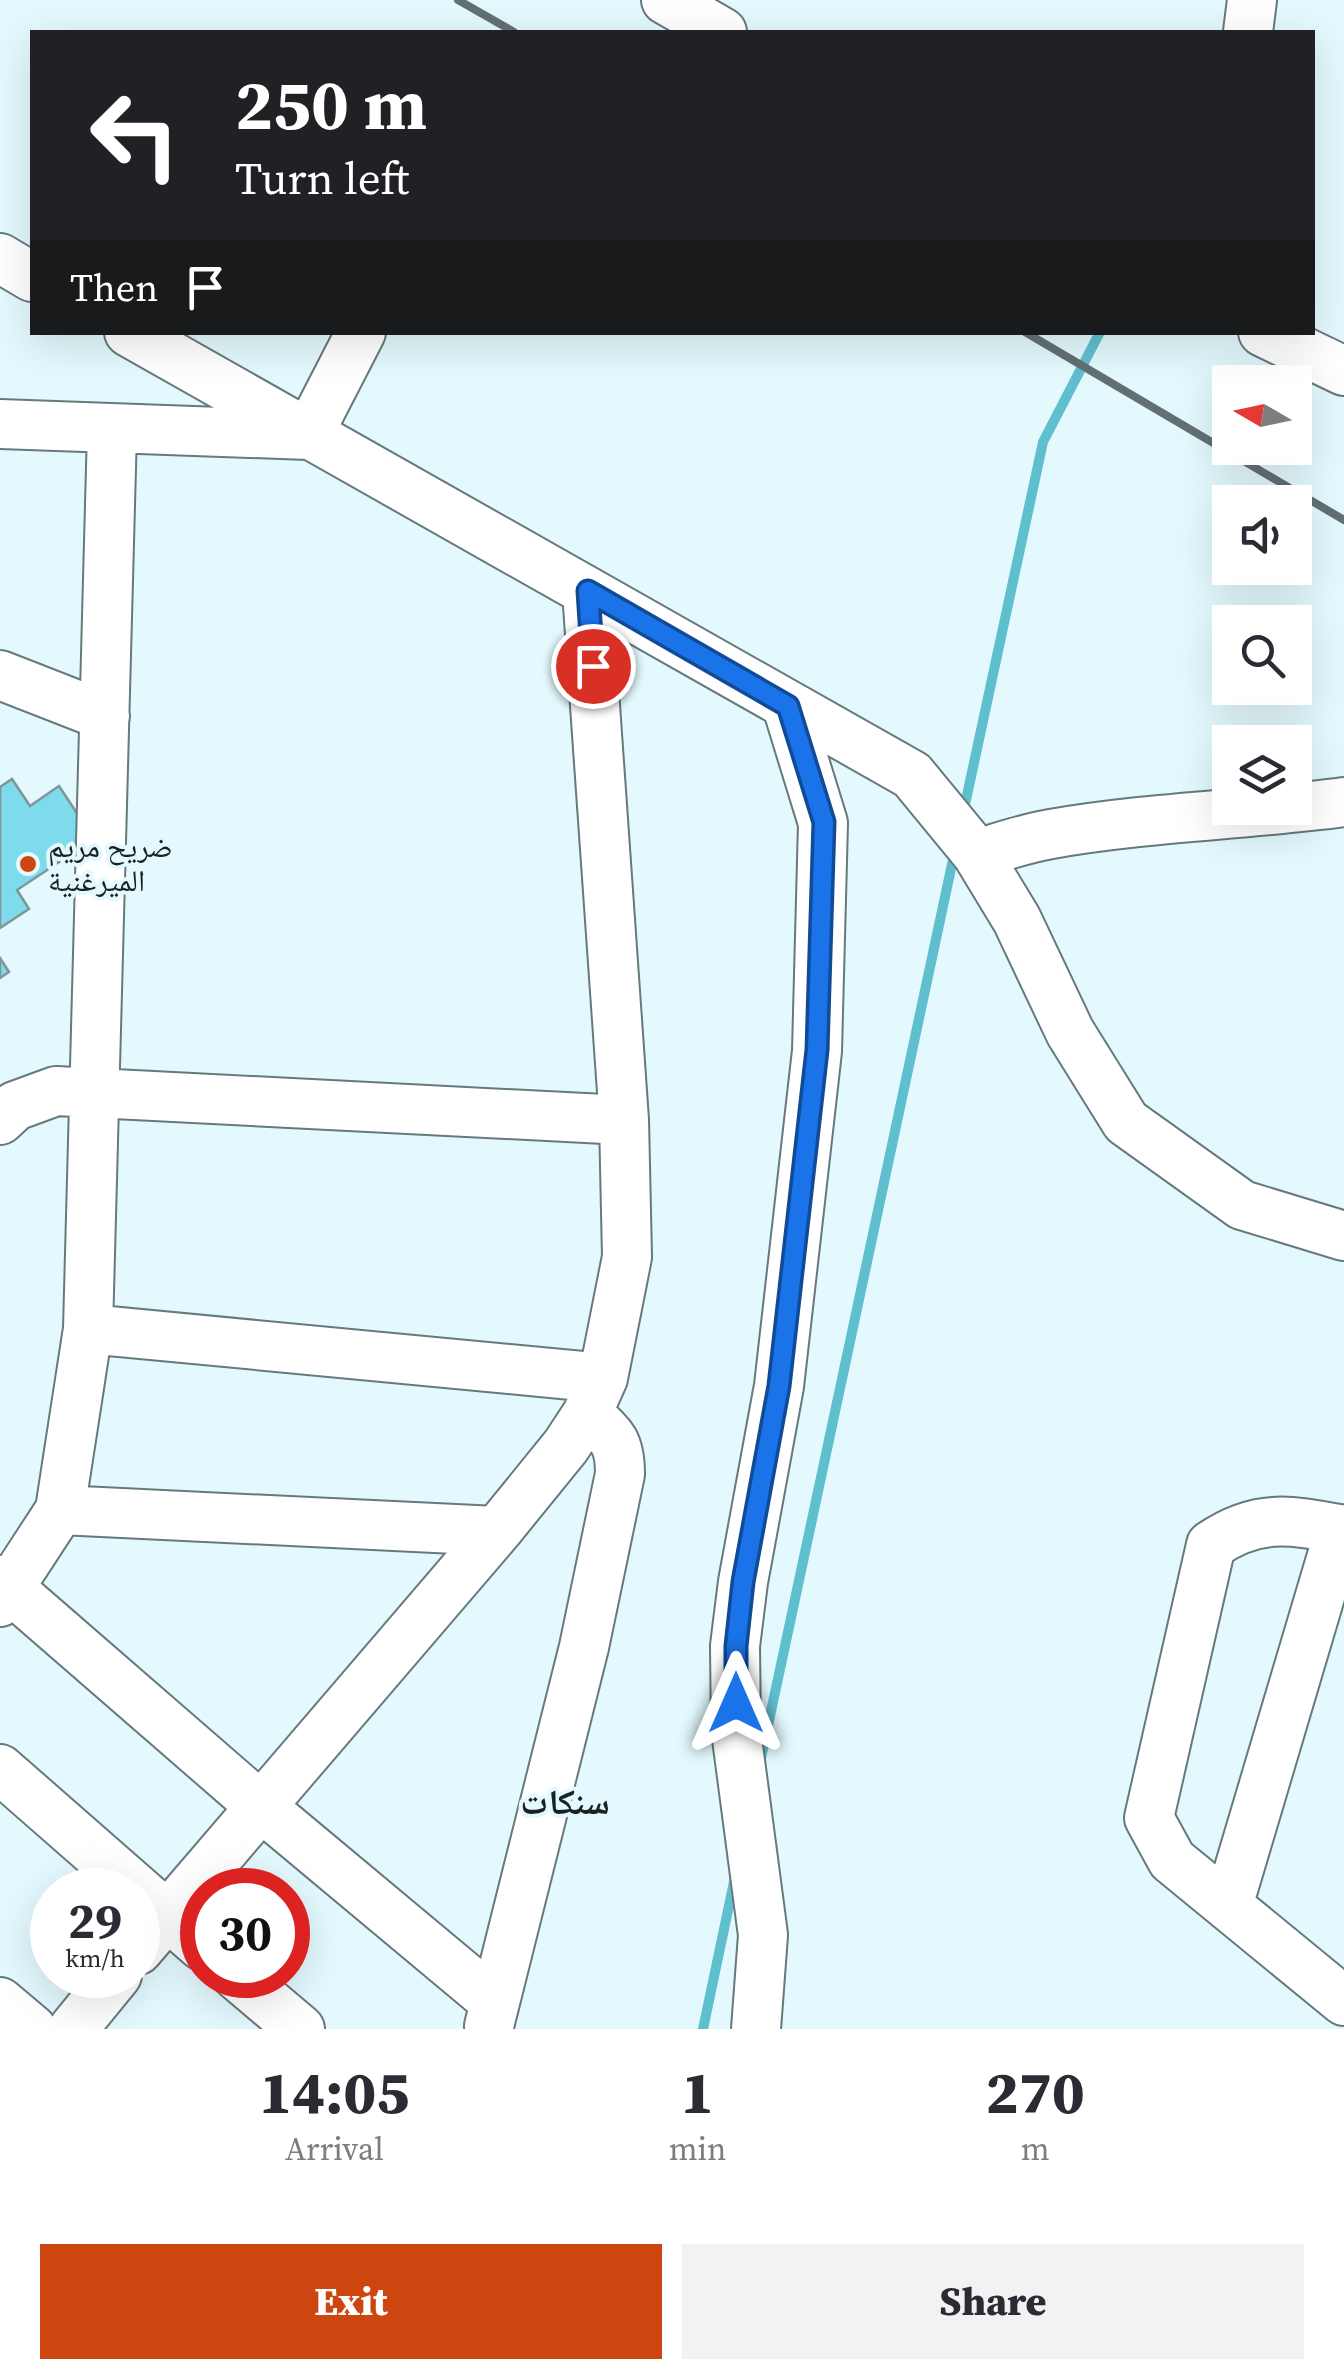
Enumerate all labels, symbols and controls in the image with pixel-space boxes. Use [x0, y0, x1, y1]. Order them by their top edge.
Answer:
text: 250 m [235, 56, 427, 152]
icon: left [70, 70, 200, 200]
text: Turn left [235, 147, 409, 209]
icon: arrive [178, 260, 233, 315]
text: Then [70, 262, 158, 314]
north arrow [1212, 365, 1312, 465]
map controls [1212, 365, 1312, 825]
button: sound [1212, 485, 1312, 585]
button: search [1212, 605, 1312, 705]
pin [551, 624, 636, 709]
icon: arrive [566, 639, 621, 694]
button: layers [1212, 725, 1312, 825]
place label: ضريح مريم الميرغنية [48, 826, 173, 901]
marker: ضريح مريم الميرغنية [17, 853, 39, 875]
position arrow [684, 1651, 788, 1755]
district label: سنكات [520, 1778, 610, 1826]
speed limit sign: 30 [180, 1868, 310, 1998]
text: 29 [68, 1886, 122, 1955]
text: km/h [65, 1941, 125, 1975]
text: 14:05 [259, 2051, 409, 2133]
text: 1 [681, 2051, 714, 2133]
text: 270 [986, 2051, 1085, 2133]
text: Arrival [285, 2127, 384, 2171]
text: min [669, 2127, 726, 2171]
text: m [1021, 2127, 1050, 2171]
button: Exit [40, 2244, 662, 2359]
button: Share [682, 2244, 1304, 2359]

